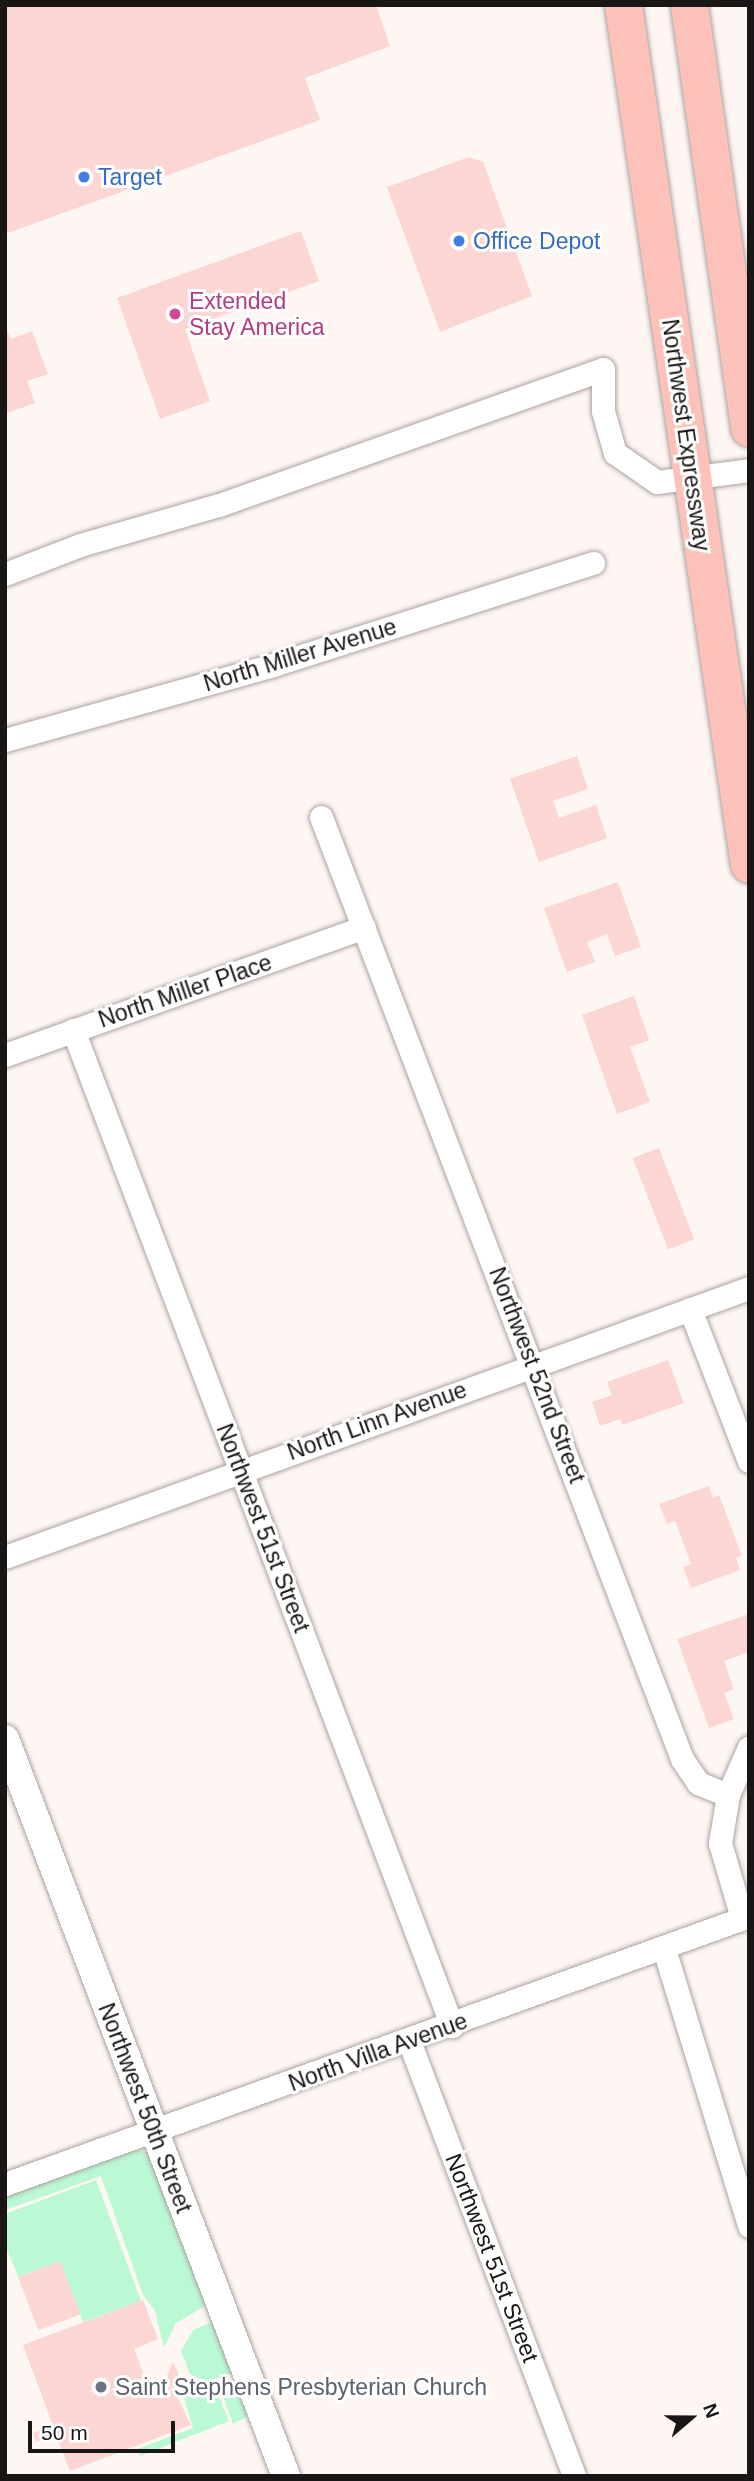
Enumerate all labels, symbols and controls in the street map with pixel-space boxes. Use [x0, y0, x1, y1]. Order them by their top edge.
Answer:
place label: Target [98, 163, 162, 191]
marker: Target [76, 169, 92, 185]
place label: Office Depot [473, 227, 600, 255]
marker: Office Depot [451, 233, 467, 249]
place label: Extended Stay America [189, 287, 326, 341]
marker: Extended Stay America [167, 306, 183, 322]
street label: Northwest Expressway [656, 317, 716, 553]
street label: North Miller Avenue [200, 612, 400, 698]
street label: North Miller Place [95, 948, 275, 1034]
street label: Northwest 52nd Street [483, 1263, 591, 1487]
street label: North Linn Avenue [283, 1376, 471, 1466]
street label: Northwest 51st Street [210, 1420, 316, 1636]
street label: Northwest 50th Street [92, 1999, 198, 2217]
street label: North Villa Avenue [284, 2007, 472, 2097]
street label: Northwest 51st Street [439, 2150, 545, 2366]
place label: Saint Stephens Presbyterian Church [115, 2373, 487, 2401]
marker: Saint Stephens Presbyterian Church [93, 2379, 109, 2395]
north arrow [656, 2383, 726, 2453]
text: N [699, 2401, 723, 2421]
scale bar [32, 2408, 178, 2452]
text: 50 m [41, 2421, 88, 2444]

